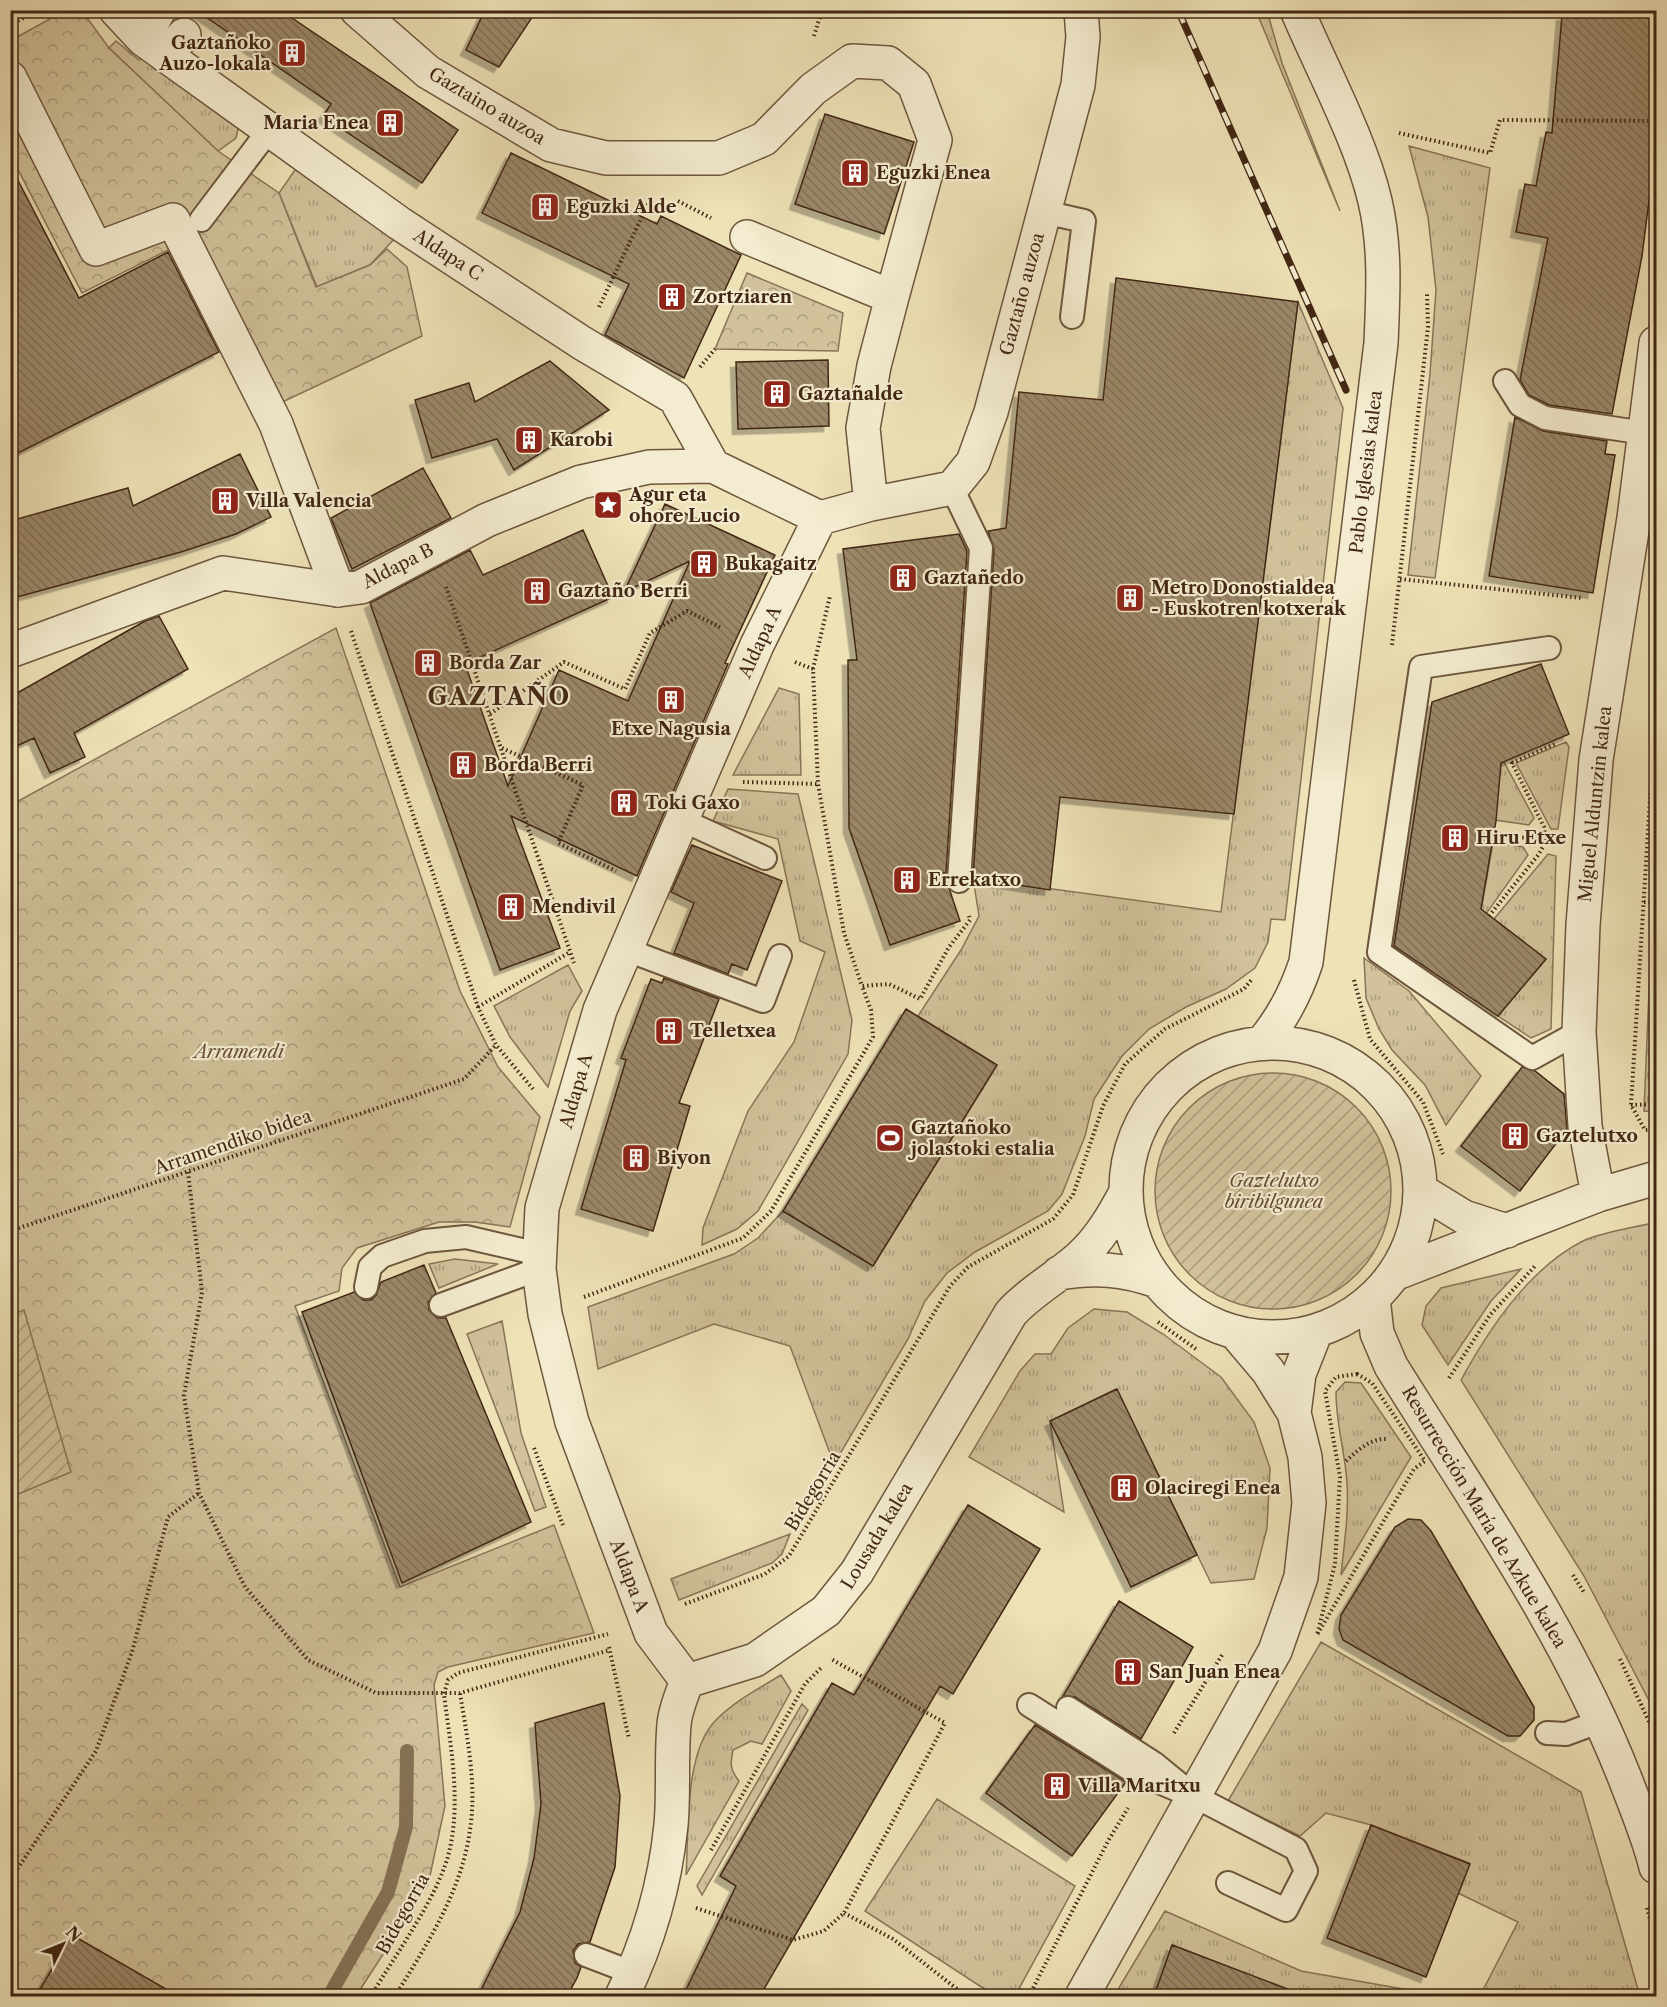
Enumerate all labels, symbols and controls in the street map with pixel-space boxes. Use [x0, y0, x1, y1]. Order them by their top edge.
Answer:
place label: Gaztañoko Auzo-lokala [158, 32, 272, 75]
building icon: Gaztañoko Auzo-lokala [276, 37, 308, 69]
street label: Gaztaino auzoa [425, 63, 550, 150]
building icon: Maria Enea [374, 107, 406, 139]
place label: Maria Enea [263, 112, 370, 134]
building icon: Eguzki Enea [839, 157, 871, 189]
place label: Eguzki Enea [876, 162, 991, 184]
building icon: Eguzki Alde [529, 191, 561, 223]
place label: Eguzki Alde [566, 196, 677, 218]
street label: Aldapa C [408, 224, 487, 286]
street label: Gaztaño auzoa [995, 230, 1049, 358]
building icon: Zortziaren [656, 281, 688, 313]
place label: Zortziaren [693, 286, 793, 308]
building icon: Gaztañalde [761, 378, 793, 410]
place label: Gaztañalde [798, 383, 904, 405]
street label: Pablo Iglesias kalea [1345, 389, 1387, 555]
building icon: Karobi [513, 424, 545, 456]
place label: Karobi [550, 429, 614, 451]
place label: Agur eta ohore Lucio [628, 484, 740, 527]
building icon: Villa Valencia [209, 485, 241, 517]
place icon: Agur eta ohore Lucio [592, 489, 624, 521]
place label: Villa Valencia [245, 490, 372, 512]
street label: Aldapa B [358, 539, 437, 594]
building icon: Bukagaitz [688, 548, 720, 580]
place label: Bukagaitz [725, 553, 817, 575]
building icon: Gaztañedo [887, 562, 919, 594]
place label: Gaztañedo [924, 567, 1024, 589]
building icon: Gaztaño Berri [521, 575, 553, 607]
place label: Metro Donostialdea - Euskotren kotxerak [1151, 577, 1347, 620]
place label: Gaztaño Berri [558, 580, 689, 602]
building icon: Metro Donostialdea - Euskotren kotxerak [1114, 582, 1146, 614]
street label: Aldapa A [733, 602, 787, 682]
building icon: Borda Zar [412, 647, 444, 679]
place label: Borda Zar [449, 652, 542, 674]
district label: GAZTAÑO [427, 681, 571, 711]
building icon: Etxe Nagusia [655, 684, 687, 716]
street label: Miguel Alduntzin kalea [1574, 704, 1616, 903]
place label: Etxe Nagusia [611, 718, 732, 740]
building icon: Borda Berri [447, 749, 479, 781]
place label: Borda Berri [484, 754, 593, 776]
building icon: Toki Gaxo [608, 787, 640, 819]
place label: Toki Gaxo [645, 792, 740, 814]
building icon: Hiru Etxe [1439, 822, 1471, 854]
place label: Hiru Etxe [1476, 827, 1567, 849]
building icon: Errekatxo [891, 864, 923, 896]
place label: Errekatxo [928, 869, 1021, 891]
building icon: Mendivil [495, 891, 527, 923]
place label: Mendivil [532, 896, 616, 918]
building icon: Telletxea [653, 1015, 685, 1047]
place label: Telletxea [690, 1020, 777, 1042]
park label: Arramendi [191, 1041, 285, 1063]
street label: Aldapa A [555, 1050, 597, 1132]
street label: Arramendiko bidea [151, 1105, 315, 1180]
place label: Gaztañoko jolastoki estalia [907, 1117, 1055, 1160]
building icon: Gaztelutxo [1499, 1120, 1531, 1152]
sports icon: Gaztañoko jolastoki estalia [874, 1122, 906, 1154]
place label: Gaztelutxo [1536, 1125, 1638, 1147]
building icon: Biyon [620, 1142, 652, 1174]
place label: Biyon [657, 1147, 712, 1169]
park label: Gaztelutxo biribilgunea [1225, 1170, 1324, 1213]
street label: Resurrección María de Azkue kalea [1397, 1382, 1571, 1652]
street label: Bidegorria [780, 1446, 846, 1535]
building icon: Olaciregi Enea [1108, 1472, 1140, 1504]
place label: Olaciregi Enea [1145, 1477, 1281, 1499]
street label: Lousada kalea [836, 1478, 918, 1593]
street label: Aldapa A [605, 1535, 653, 1616]
building icon: San Juan Enea [1112, 1656, 1144, 1688]
place label: San Juan Enea [1149, 1661, 1281, 1683]
building icon: Villa Maritxu [1041, 1770, 1073, 1802]
place label: Villa Maritxu [1077, 1775, 1201, 1797]
street label: Bidegorria [372, 1869, 435, 1959]
north arrow [33, 1914, 93, 1974]
text: N [62, 1922, 86, 1946]

